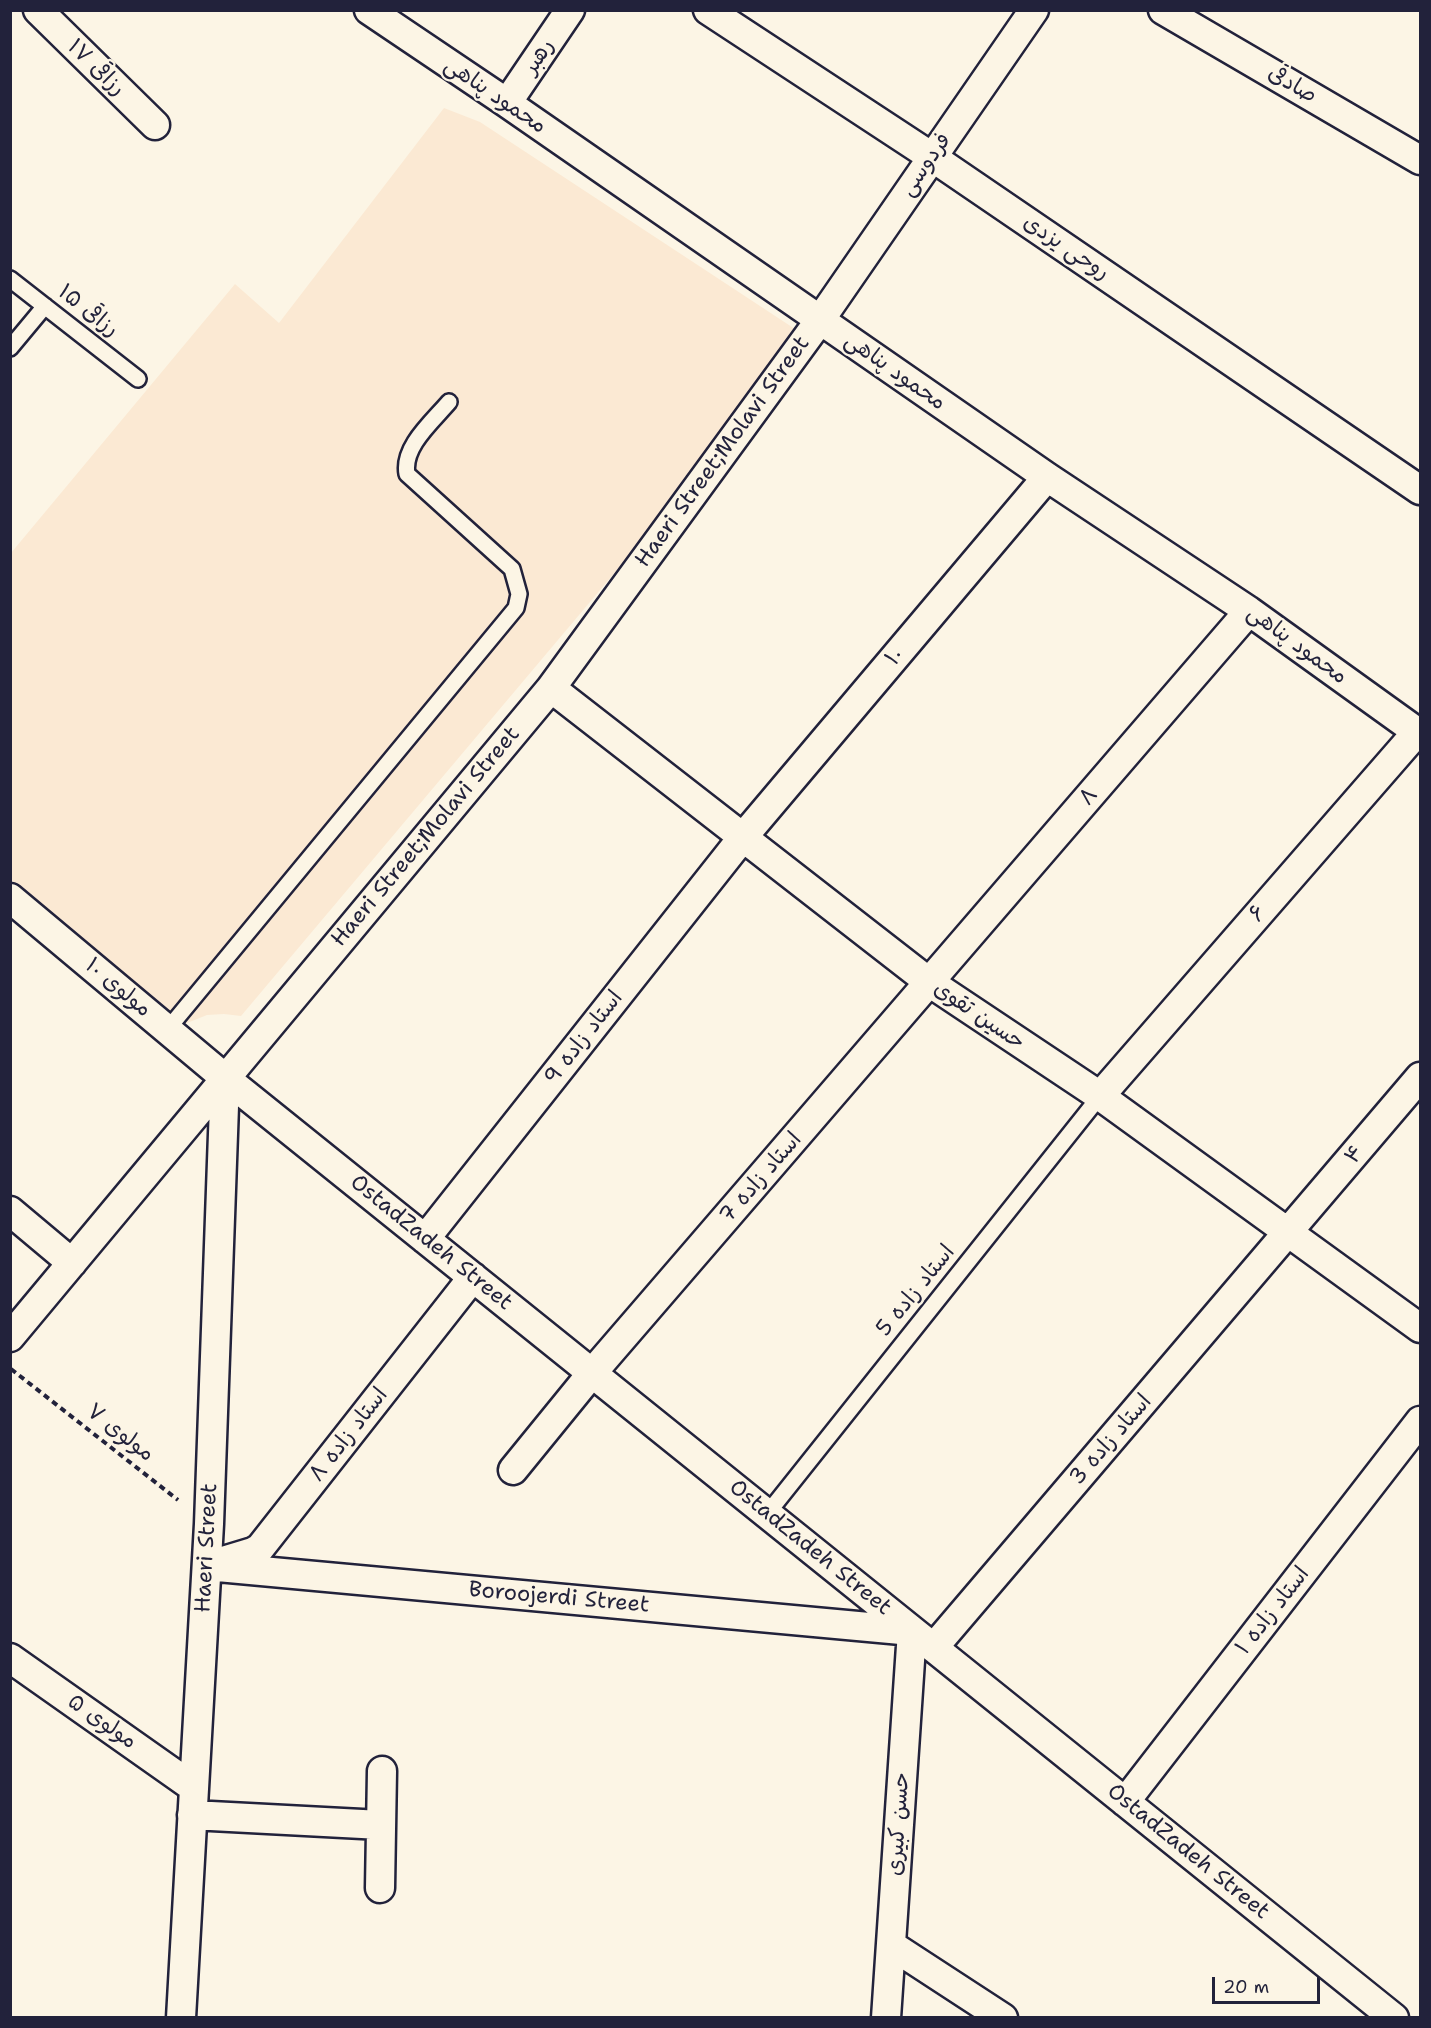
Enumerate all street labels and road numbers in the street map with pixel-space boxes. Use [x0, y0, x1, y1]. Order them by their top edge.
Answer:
street label: رزاقی ۱۷ [62, 34, 130, 102]
street label: رهبر [518, 34, 560, 80]
street label: محمود پناهی [439, 52, 551, 140]
street label: صادقی [1263, 60, 1321, 110]
street label: فردوسی [895, 128, 957, 202]
street label: روحی یزدی [1018, 210, 1114, 286]
street label: رزاقی ۱۵ [52, 279, 124, 343]
street label: محمود پناهی [839, 327, 951, 417]
street label: Haeri Street;Molavi Street [630, 331, 816, 573]
street label: محمود پناهی [1242, 600, 1352, 690]
street label: ۱۰ [880, 643, 910, 671]
street label: Haeri Street;Molavi Street [326, 722, 526, 952]
street label: ۸ [1074, 783, 1104, 811]
street label: ۶ [1244, 900, 1272, 928]
street label: مولوی ۱۰ [79, 953, 157, 1023]
street label: حسین تقوی [928, 976, 1030, 1056]
street label: استاد زاده 9 [539, 986, 629, 1090]
street label: استاد زاده 7 [714, 1127, 808, 1229]
street label: ۴ [1340, 1140, 1370, 1170]
street label: OstadZadeh Street [345, 1170, 517, 1316]
street label: استاد زاده 5 [871, 1240, 961, 1342]
street label: استاد زاده ۸ [304, 1383, 394, 1487]
street label: استاد زاده 3 [1064, 1389, 1158, 1491]
street label: مولوی ۷ [81, 1398, 159, 1468]
street label: OstadZadeh Street [724, 1475, 896, 1621]
street label: Haeri Street [190, 1483, 224, 1613]
street label: استاد زاده ۱ [1230, 1562, 1316, 1660]
street label: Boroojerdi Street [468, 1577, 650, 1619]
street label: مولوی ۵ [62, 1689, 142, 1755]
street label: حسن کبیری [882, 1771, 916, 1877]
street label: OstadZadeh Street [1102, 1779, 1274, 1925]

